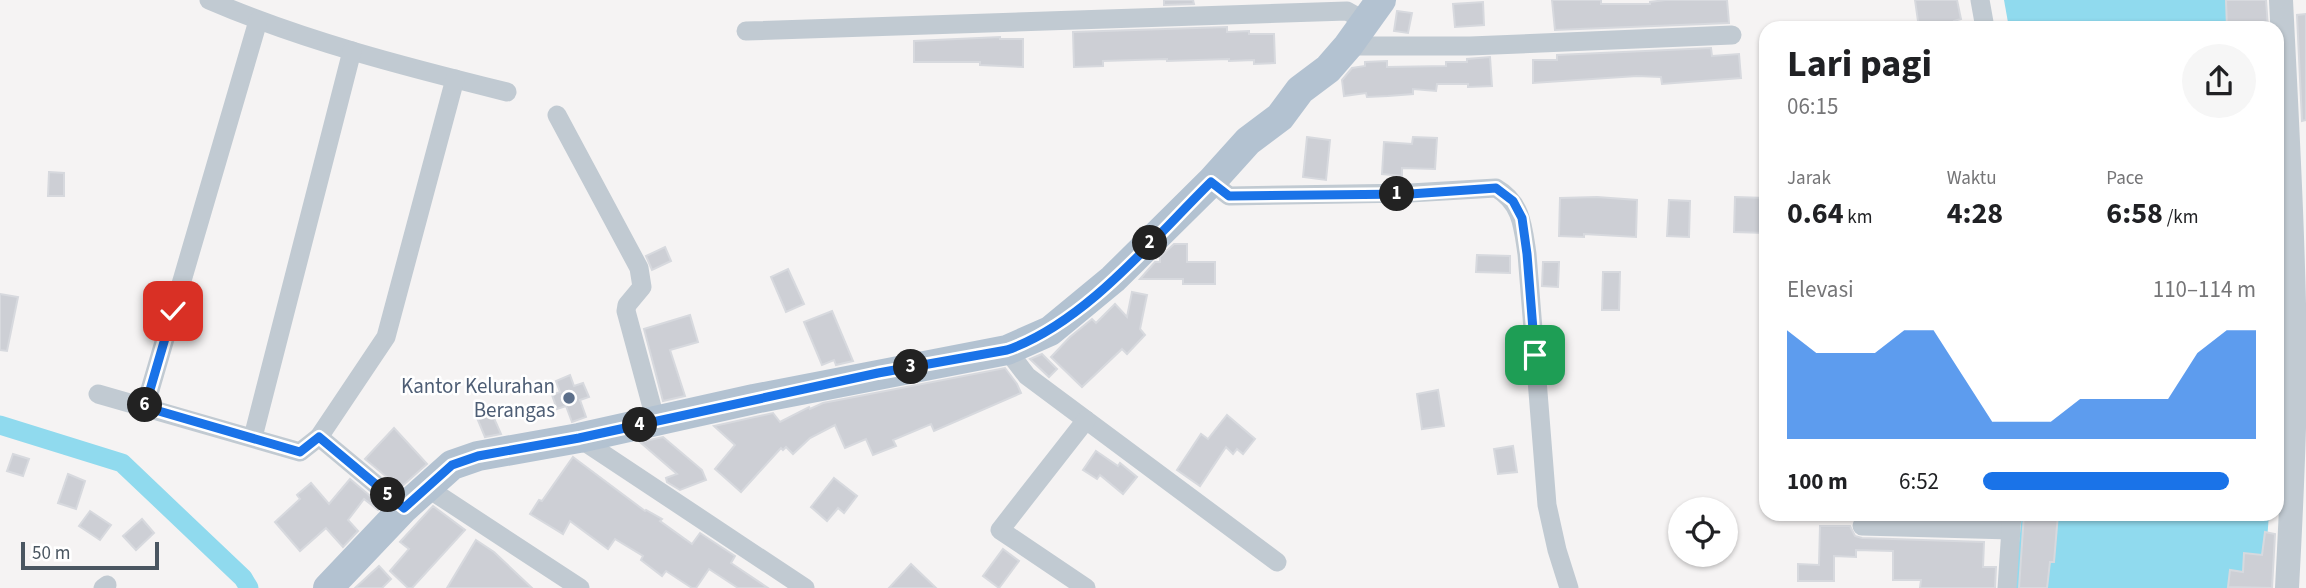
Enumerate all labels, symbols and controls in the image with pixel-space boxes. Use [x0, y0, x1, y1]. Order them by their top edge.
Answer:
text: Lari pagi [1787, 37, 1932, 91]
button: share [2182, 44, 2256, 118]
text: 06:15 [1787, 90, 1838, 123]
text: Jarak [1787, 165, 1831, 192]
text: Waktu [1947, 165, 1997, 192]
text: Pace [2106, 165, 2144, 192]
pin: 1 [1380, 176, 1414, 212]
text: 1 [1391, 180, 1402, 207]
text: 0.64 [1787, 192, 1844, 235]
text: 4:28 [1947, 192, 2003, 235]
text: 6:58 [2106, 192, 2163, 235]
text: km [1844, 204, 1873, 231]
text: /km [2163, 204, 2198, 231]
pin: 2 [1132, 226, 1168, 260]
text: 2 [1144, 229, 1155, 256]
text: Elevasi [1787, 273, 1854, 306]
text: 110–114 m [2153, 273, 2256, 306]
pin [143, 281, 203, 341]
icon: check [154, 292, 192, 330]
pin [1505, 325, 1565, 385]
icon: arrive [1516, 336, 1554, 374]
pin: 3 [894, 350, 928, 384]
text: 3 [905, 353, 916, 380]
place label: Kantor Kelurahan Berangas [401, 371, 555, 425]
pin: 6 [128, 388, 162, 422]
marker: Kantor Kelurahan Berangas [561, 390, 577, 406]
text: 6 [139, 391, 150, 418]
pin: 4 [622, 408, 658, 442]
text: 4 [634, 411, 645, 438]
text: 100 m [1787, 465, 1848, 498]
text: 6:52 [1899, 465, 1939, 498]
pin: 5 [370, 477, 406, 512]
text: 5 [382, 481, 393, 508]
map controls [1668, 497, 1738, 567]
button: locate [1668, 497, 1738, 567]
scale bar [21, 539, 159, 571]
text: 50 m [32, 540, 70, 567]

